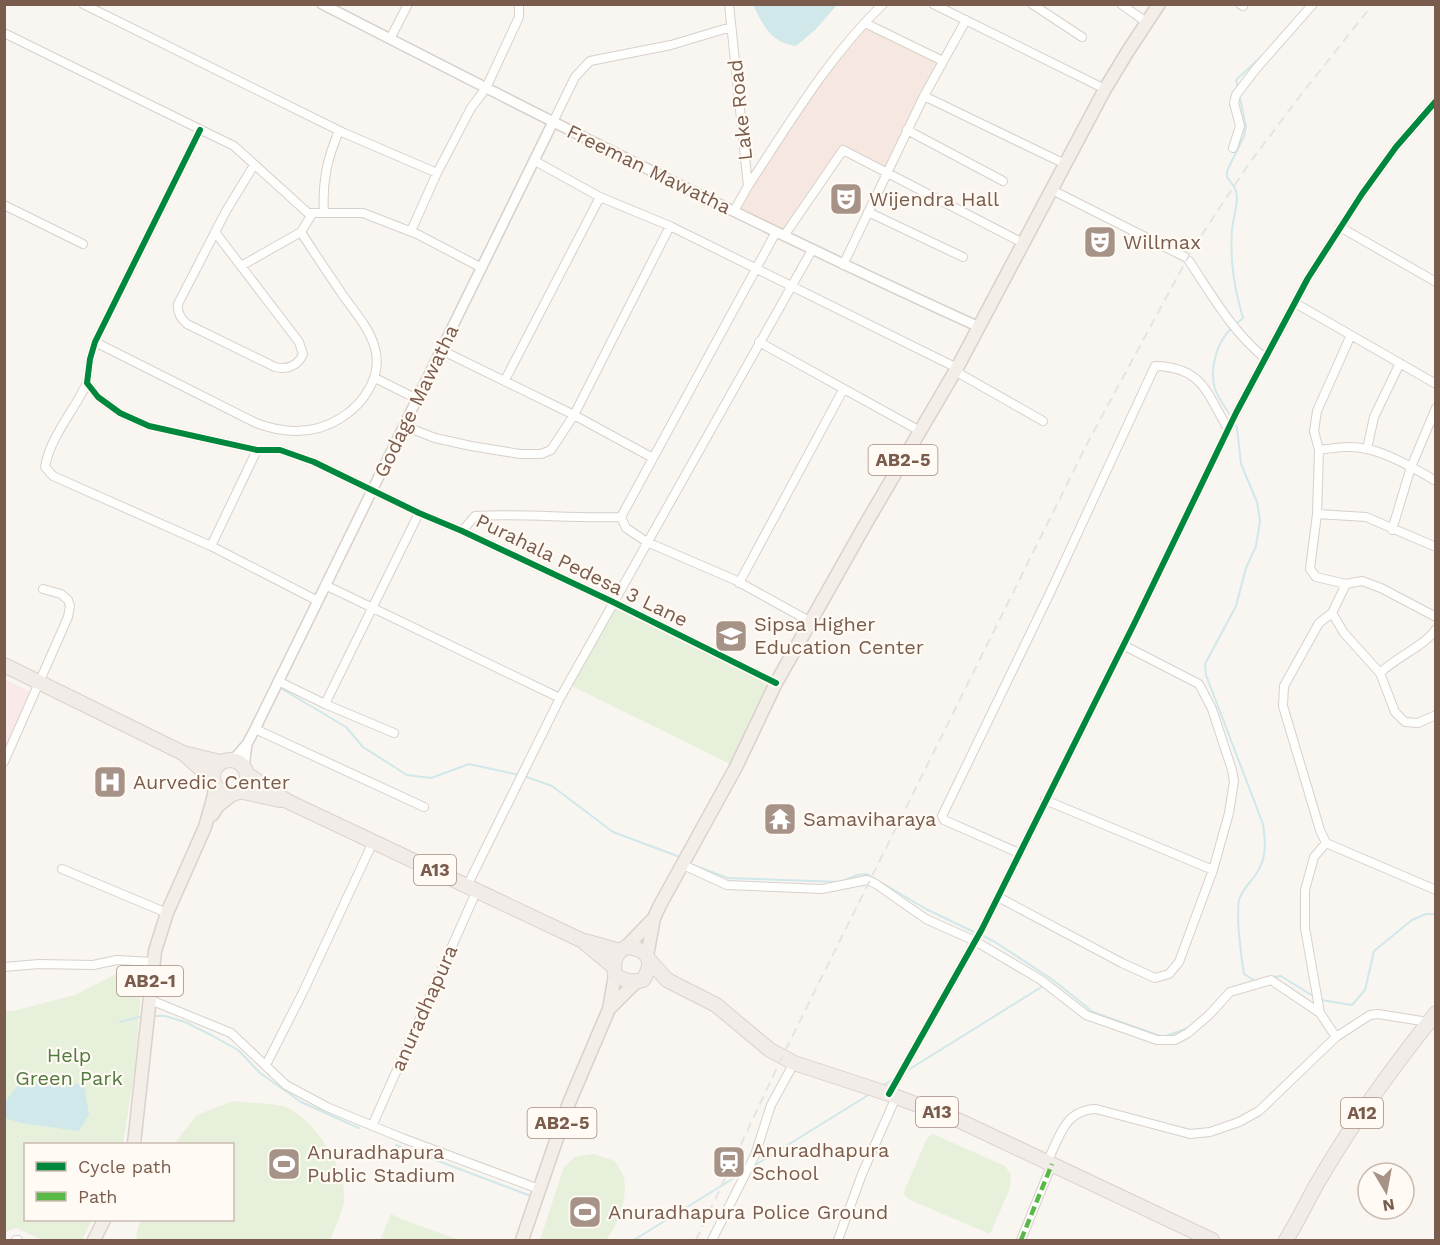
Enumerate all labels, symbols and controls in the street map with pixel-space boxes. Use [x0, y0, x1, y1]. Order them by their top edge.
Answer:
street label: Lake Road [723, 58, 757, 162]
street label: Freeman Mawatha [563, 119, 735, 219]
theatre icon: Wijendra Hall [828, 181, 864, 217]
place label: Wijendra Hall [869, 187, 999, 211]
theatre icon: Willmax [1082, 224, 1118, 260]
place label: Willmax [1123, 230, 1201, 254]
street label: Godage Mawatha [369, 321, 463, 481]
road number: AB2-5 [868, 445, 938, 475]
street label: Purahala Pedesa 3 Lane [472, 508, 692, 632]
place label: Sipsa Higher Education Center [754, 612, 924, 659]
school or university icon: Sipsa Higher Education Center [713, 618, 749, 654]
hospital icon: Aurvedic Center [92, 764, 128, 800]
place label: Aurvedic Center [133, 770, 290, 794]
temple icon: Samaviharaya [762, 801, 798, 837]
place label: Samaviharaya [803, 807, 936, 831]
road number: A13 [414, 855, 456, 885]
street label: anuradhapura [385, 941, 463, 1075]
road number: AB2-1 [117, 966, 183, 996]
park label: Help Green Park [15, 1043, 123, 1090]
road number: A13 [916, 1097, 958, 1127]
road number: A12 [1341, 1098, 1383, 1128]
road number: AB2-5 [528, 1108, 596, 1138]
place label: Anuradhapura School [752, 1138, 889, 1185]
place label: Anuradhapura Public Stadium [307, 1140, 455, 1187]
legend [24, 1143, 234, 1221]
station icon: Anuradhapura School [711, 1144, 747, 1180]
sports icon: Anuradhapura Public Stadium [266, 1146, 302, 1182]
text: Cycle path [78, 1156, 172, 1177]
north arrow [1356, 1161, 1416, 1221]
text: Path [78, 1186, 118, 1207]
sports icon: Anuradhapura Police Ground [567, 1194, 603, 1230]
text: N [1381, 1195, 1396, 1216]
place label: Anuradhapura Police Ground [608, 1200, 888, 1224]

